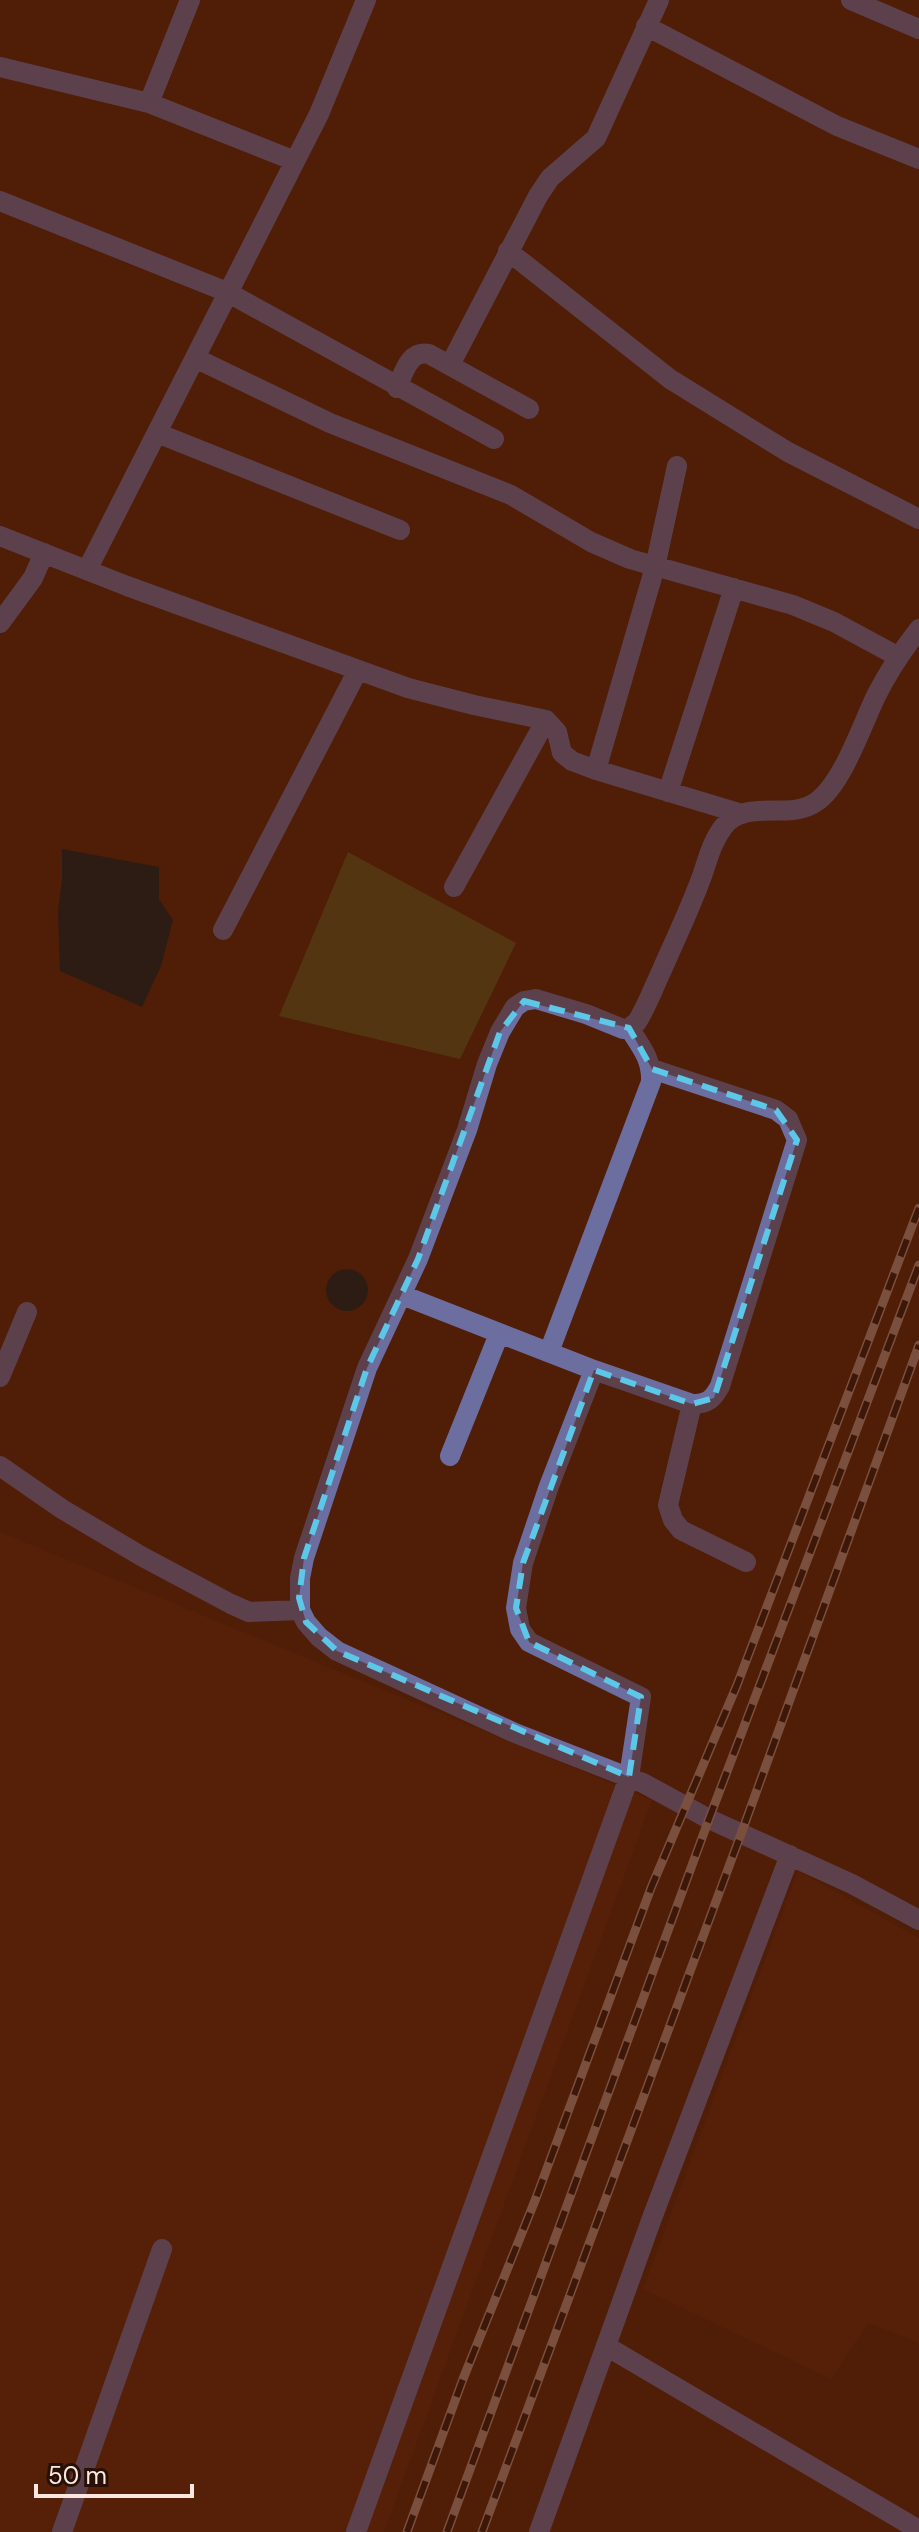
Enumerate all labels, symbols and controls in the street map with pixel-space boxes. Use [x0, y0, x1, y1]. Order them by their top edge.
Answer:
scale bar [36, 2448, 192, 2498]
text: 50 m [48, 2460, 107, 2491]

